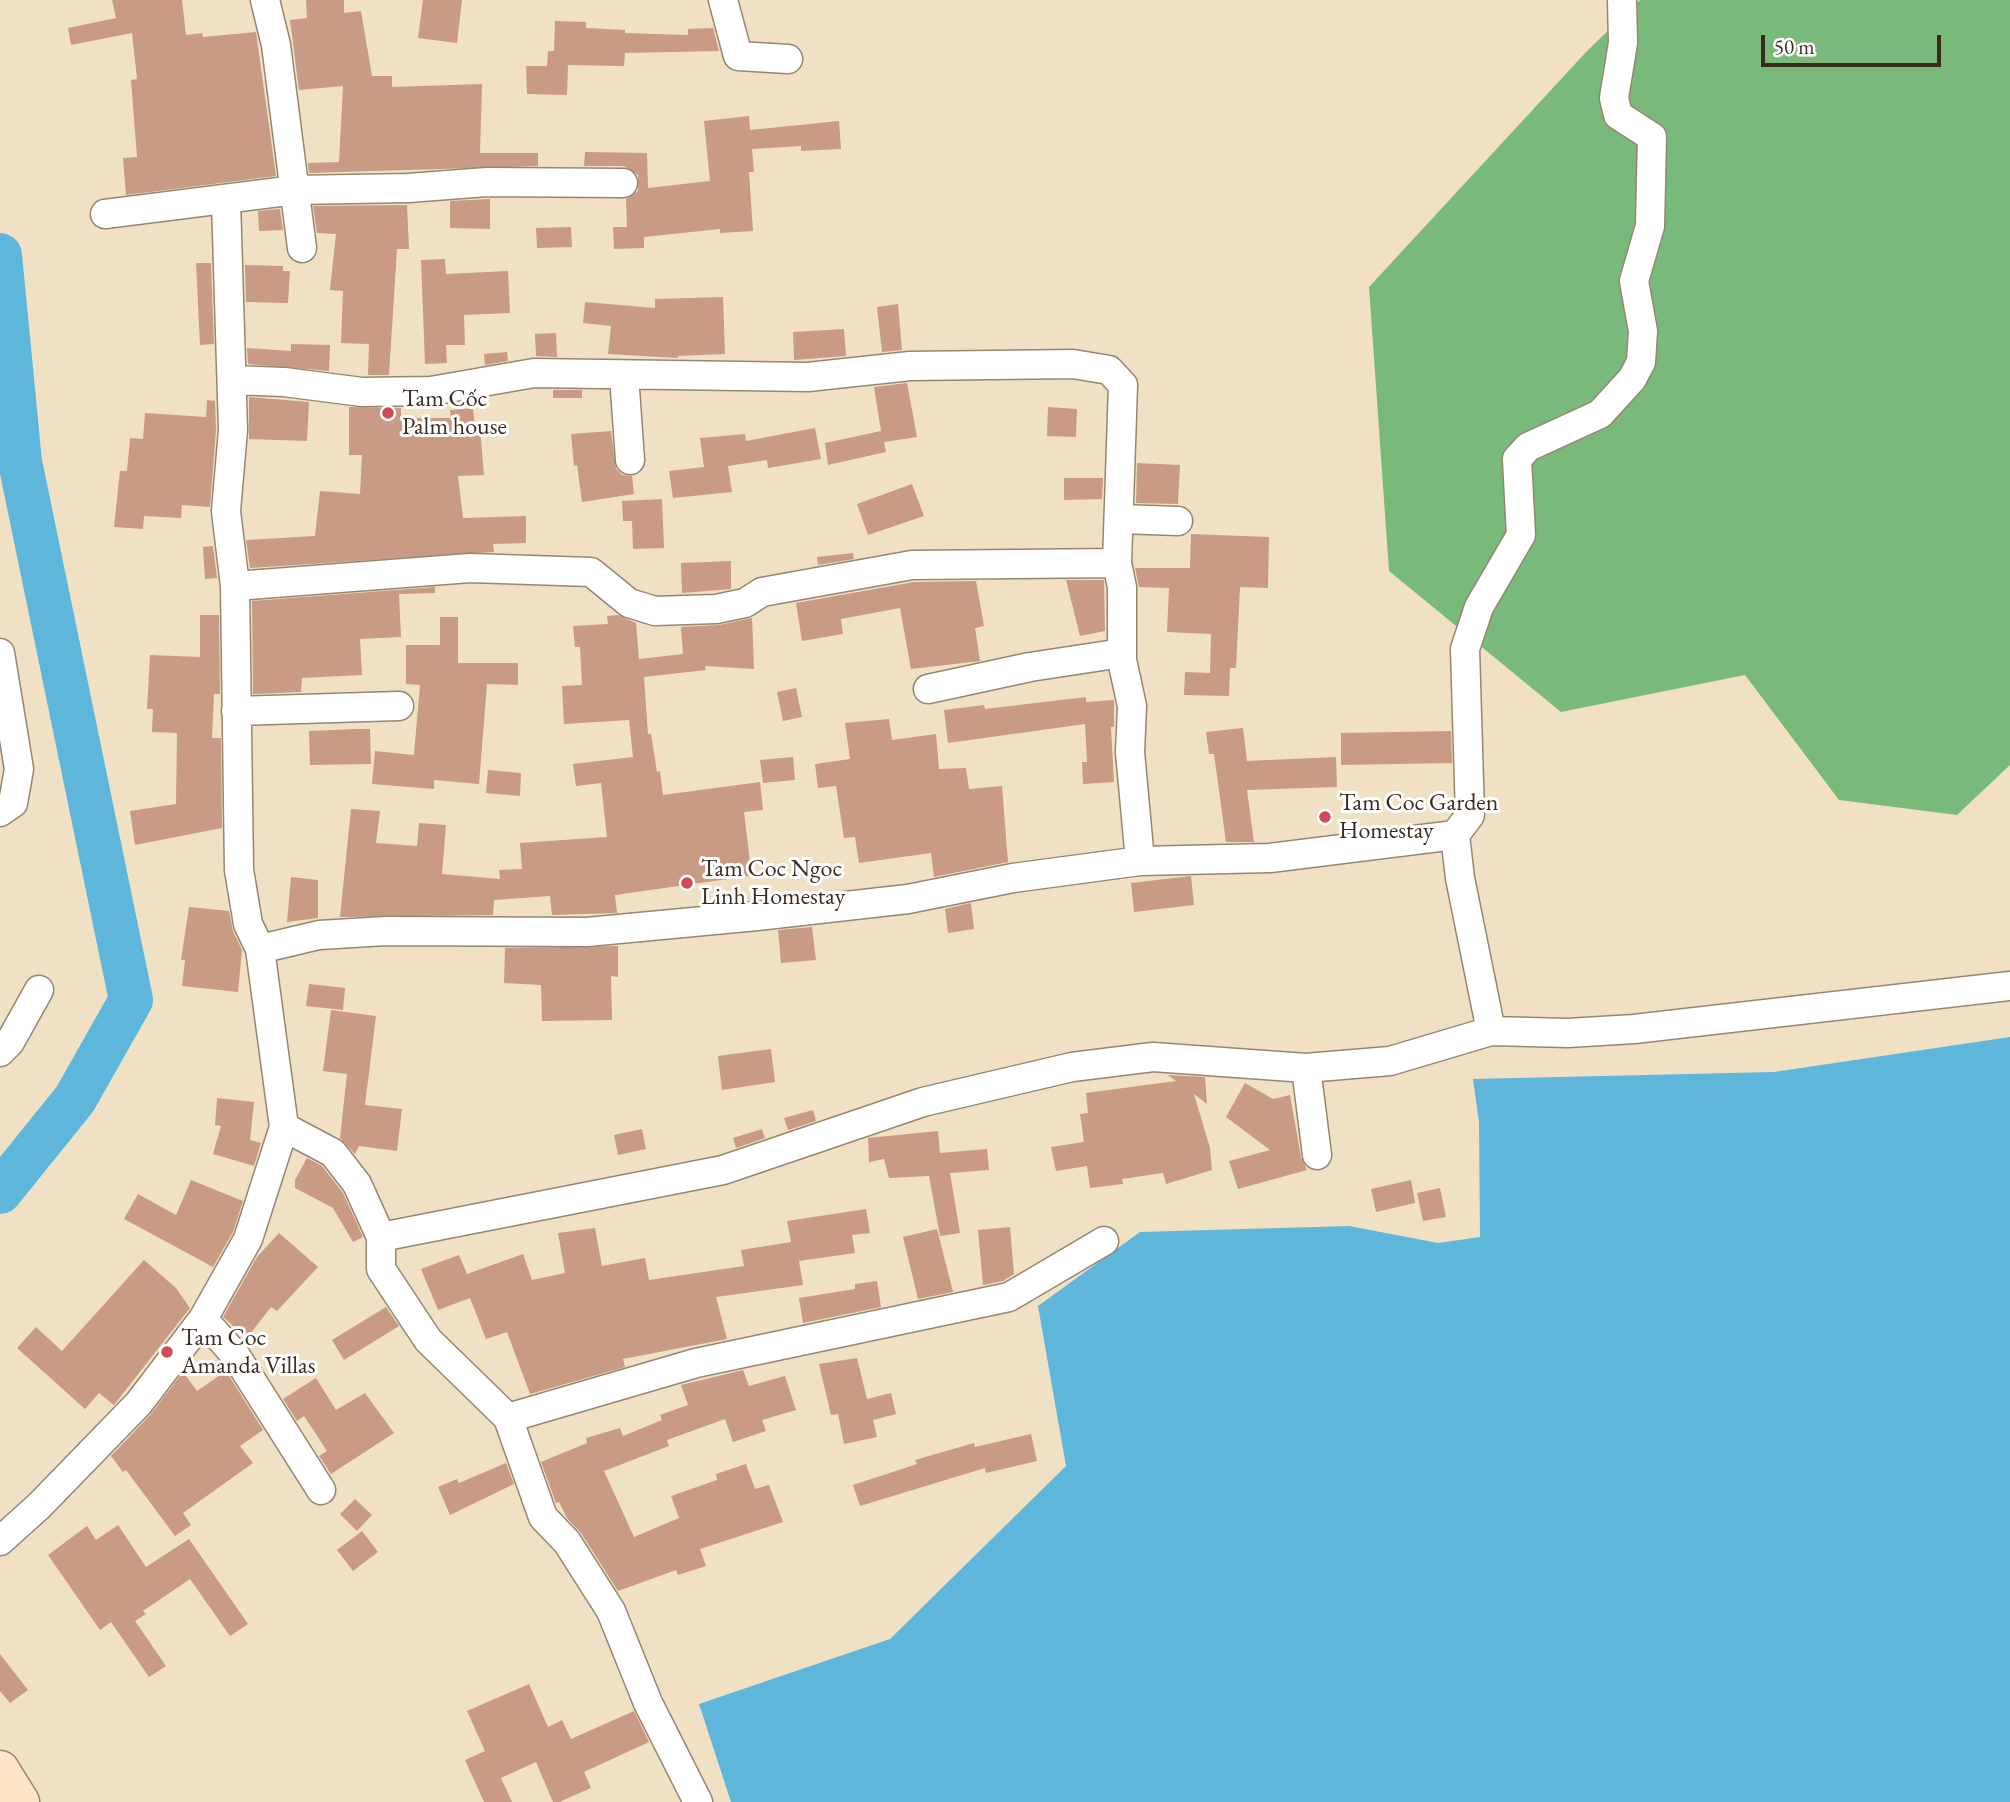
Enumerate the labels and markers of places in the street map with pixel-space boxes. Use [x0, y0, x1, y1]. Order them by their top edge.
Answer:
place label: Tam Cốc Palm house [402, 385, 507, 441]
marker: Tam Cốc Palm house [380, 405, 396, 421]
place label: Tam Coc Garden Homestay [1339, 789, 1498, 845]
marker: Tam Coc Garden Homestay [1317, 809, 1333, 825]
place label: Tam Coc Ngoc Linh Homestay [701, 855, 845, 911]
marker: Tam Coc Ngoc Linh Homestay [679, 875, 695, 891]
place label: Tam Coc Amanda Villas [181, 1324, 315, 1380]
marker: Tam Coc Amanda Villas [159, 1344, 175, 1360]

